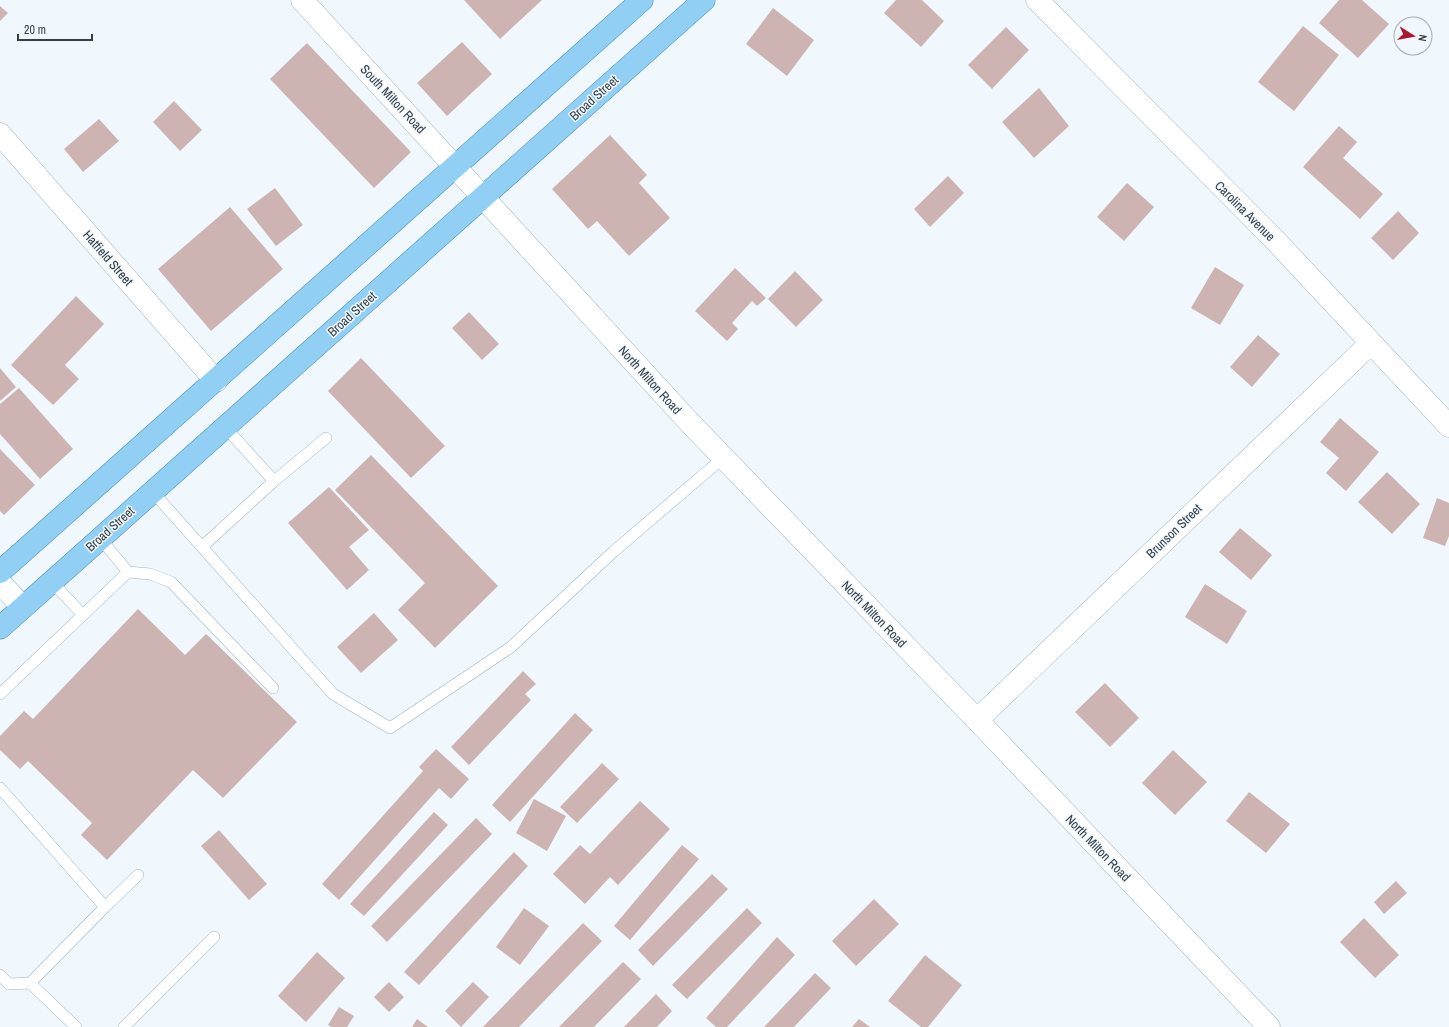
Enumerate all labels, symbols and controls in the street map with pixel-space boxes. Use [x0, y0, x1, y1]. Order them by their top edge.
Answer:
scale bar [18, 16, 92, 42]
north arrow [1393, 16, 1433, 56]
text: 20 m [24, 22, 46, 38]
text: N [1415, 33, 1430, 42]
street label: South Milton Road [357, 61, 429, 137]
street label: Broad Street [566, 72, 622, 124]
street label: Carolina Avenue [1211, 177, 1279, 245]
street label: Hatfield Street [79, 227, 137, 289]
street label: Broad Street [324, 288, 380, 340]
street label: North Milton Road [615, 342, 685, 418]
street label: Brunson Street [1143, 500, 1206, 562]
street label: Broad Street [82, 503, 138, 555]
street label: North Milton Road [838, 577, 910, 651]
street label: North Milton Road [1062, 811, 1134, 885]

